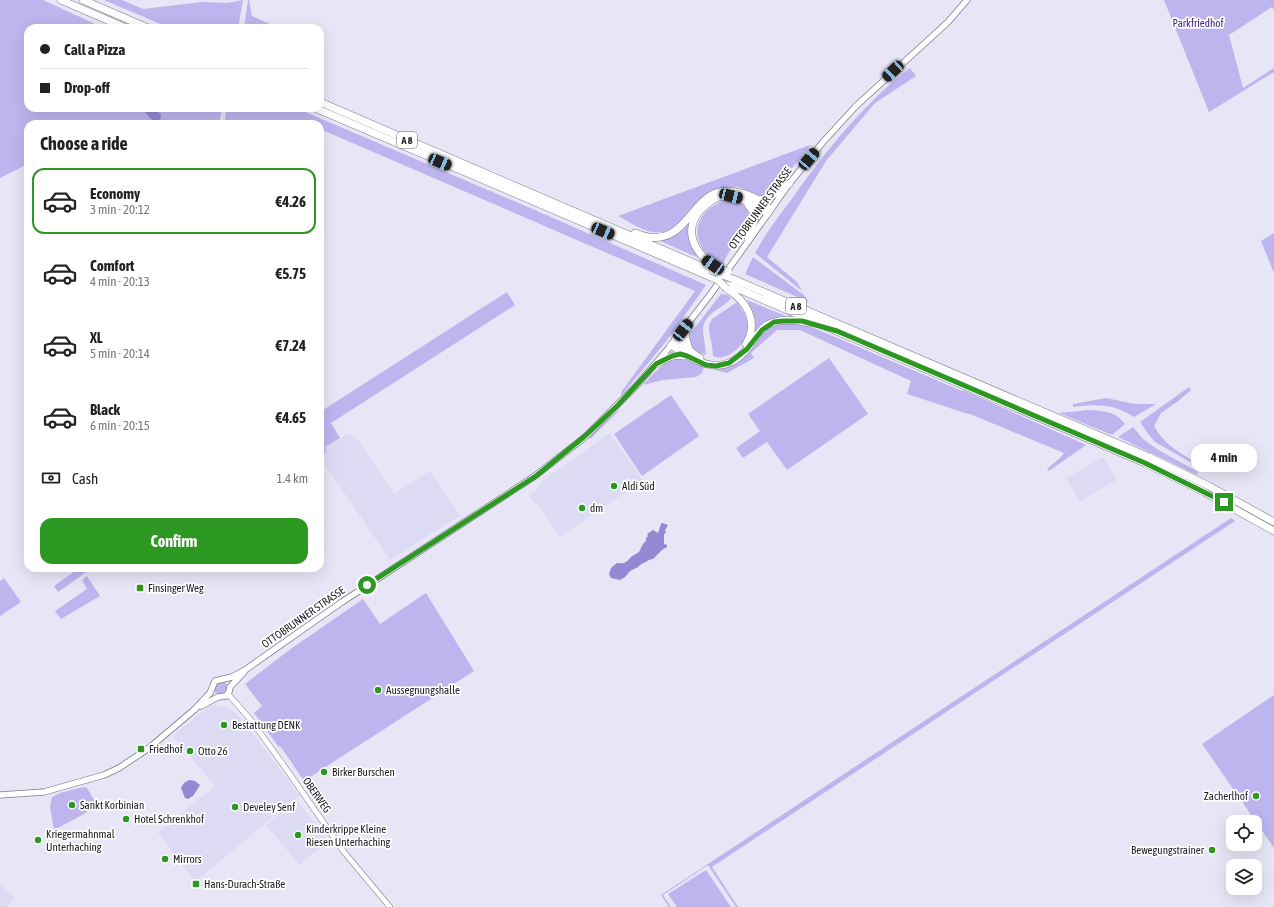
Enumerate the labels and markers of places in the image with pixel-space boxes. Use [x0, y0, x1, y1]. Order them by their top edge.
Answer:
place label: Aldi Süd [622, 480, 655, 492]
marker: Aldi Süd [609, 481, 619, 491]
place label: dm [590, 502, 603, 514]
marker: dm [577, 503, 587, 513]
place label: Finsinger Weg [148, 582, 204, 594]
marker: Finsinger Weg [135, 583, 145, 593]
place label: Aussegnungshalle [386, 684, 460, 696]
marker: Aussegnungshalle [373, 685, 383, 695]
place label: Bestattung DENK [232, 719, 301, 731]
marker: Bestattung DENK [219, 720, 229, 730]
place label: Friedhof [149, 743, 183, 755]
marker: Friedhof [136, 744, 146, 754]
place label: Otto 26 [198, 745, 228, 757]
marker: Otto 26 [185, 746, 195, 756]
place label: Birker Burschen [332, 766, 395, 778]
marker: Birker Burschen [319, 767, 329, 777]
place label: Zacherlhof [1204, 790, 1248, 802]
marker: Zacherlhof [1251, 791, 1261, 801]
place label: Sankt Korbinian [80, 799, 144, 811]
marker: Sankt Korbinian [67, 800, 77, 810]
place label: Develey Senf [243, 801, 295, 813]
marker: Develey Senf [230, 802, 240, 812]
place label: Hotel Schrenkhof [134, 813, 204, 825]
marker: Hotel Schrenkhof [121, 814, 131, 824]
place label: Kinderkrippe Kleine Riesen Unterhaching [306, 823, 391, 848]
place label: Kriegermahnmal Unterhaching [46, 828, 115, 853]
marker: Kinderkrippe Kleine Riesen Unterhaching [293, 830, 303, 840]
marker: Kriegermahnmal Unterhaching [33, 835, 43, 845]
place label: Bewegungstrainer [1131, 844, 1205, 856]
marker: Bewegungstrainer [1207, 845, 1217, 855]
place label: Mirrors [173, 853, 202, 865]
marker: Mirrors [160, 854, 170, 864]
place label: Hans-Durach-Straße [204, 878, 285, 890]
marker: Hans-Durach-Straße [191, 879, 201, 889]

